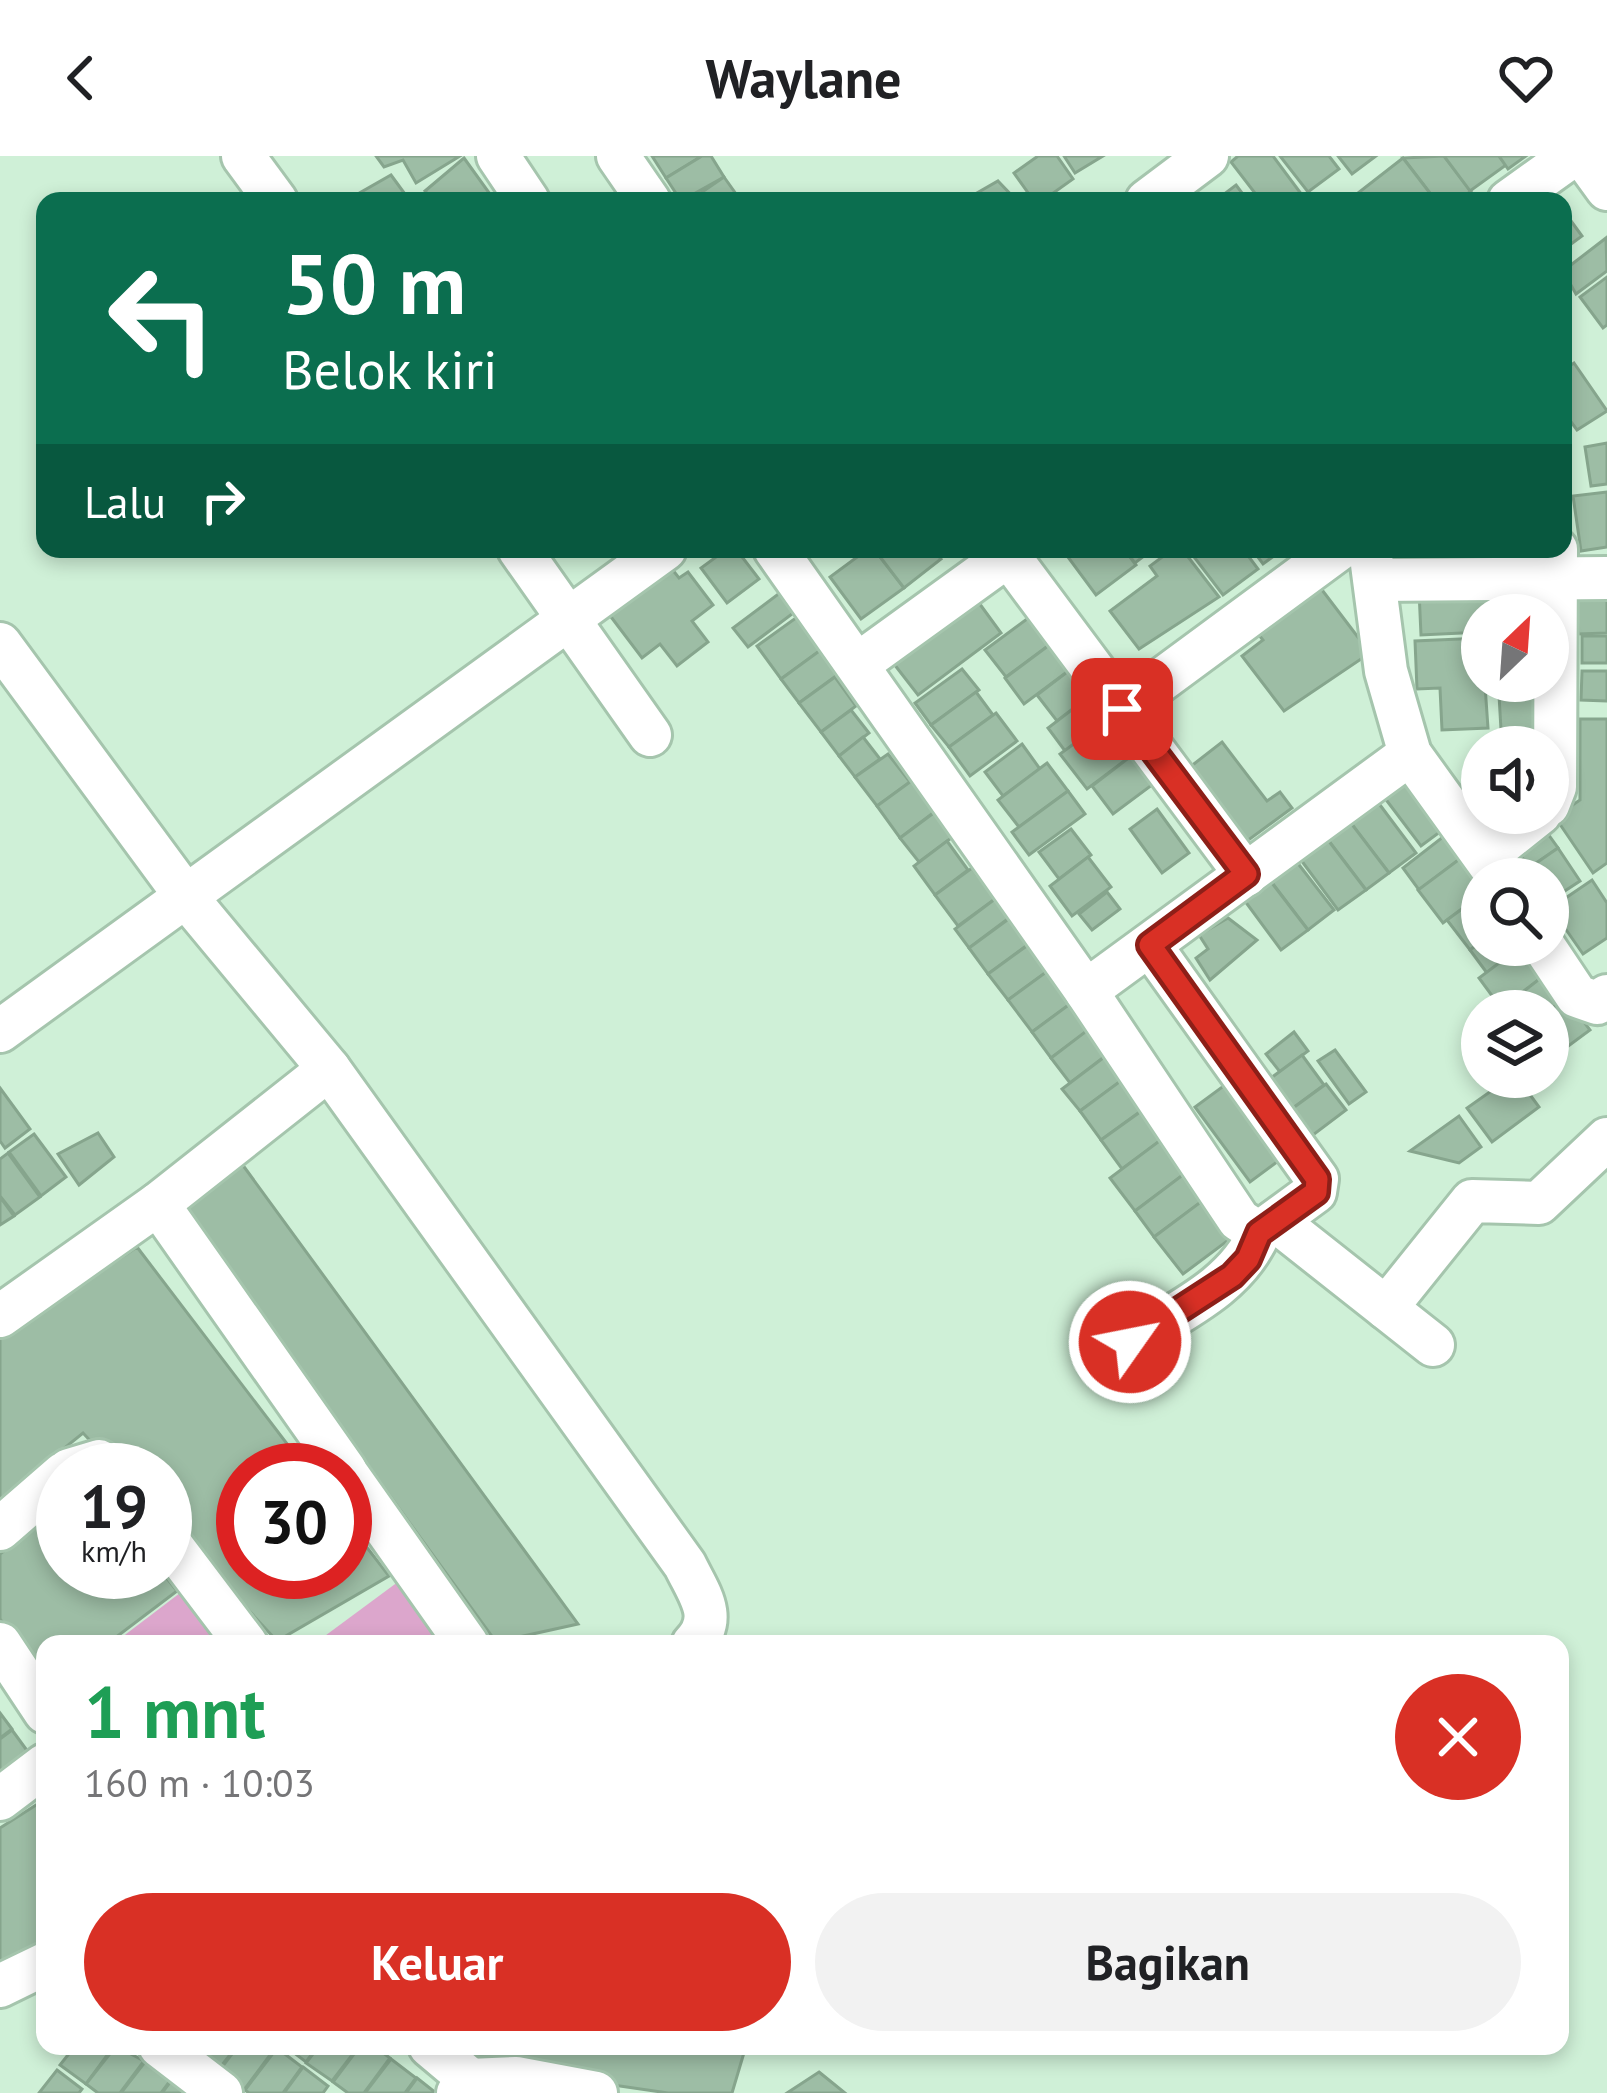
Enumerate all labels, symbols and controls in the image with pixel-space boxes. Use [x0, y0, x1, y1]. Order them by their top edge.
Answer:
text: Waylane [705, 43, 902, 113]
icon: back [48, 45, 114, 111]
icon: heart [1493, 45, 1559, 111]
text: 50 m [282, 228, 466, 337]
icon: left [84, 240, 240, 396]
text: Belok kiri [282, 334, 498, 404]
icon: right [190, 468, 256, 534]
text: Lalu [84, 472, 166, 530]
north arrow [1461, 594, 1569, 702]
map controls [1461, 594, 1569, 1098]
pin [1071, 658, 1173, 760]
icon: arrive [1089, 676, 1155, 742]
button: sound [1461, 726, 1569, 834]
button: search [1461, 858, 1569, 966]
button: layers [1461, 990, 1569, 1098]
position arrow [1067, 1279, 1193, 1405]
speed limit sign: 30 [216, 1443, 372, 1599]
text: 19 [80, 1467, 148, 1545]
text: km/h [81, 1531, 147, 1570]
text: 1 mnt [84, 1665, 265, 1758]
button: close [1395, 1674, 1521, 1800]
text: 160 m · 10:03 [84, 1757, 315, 1808]
button: Keluar [84, 1893, 791, 2031]
button: Bagikan [815, 1893, 1521, 2031]

